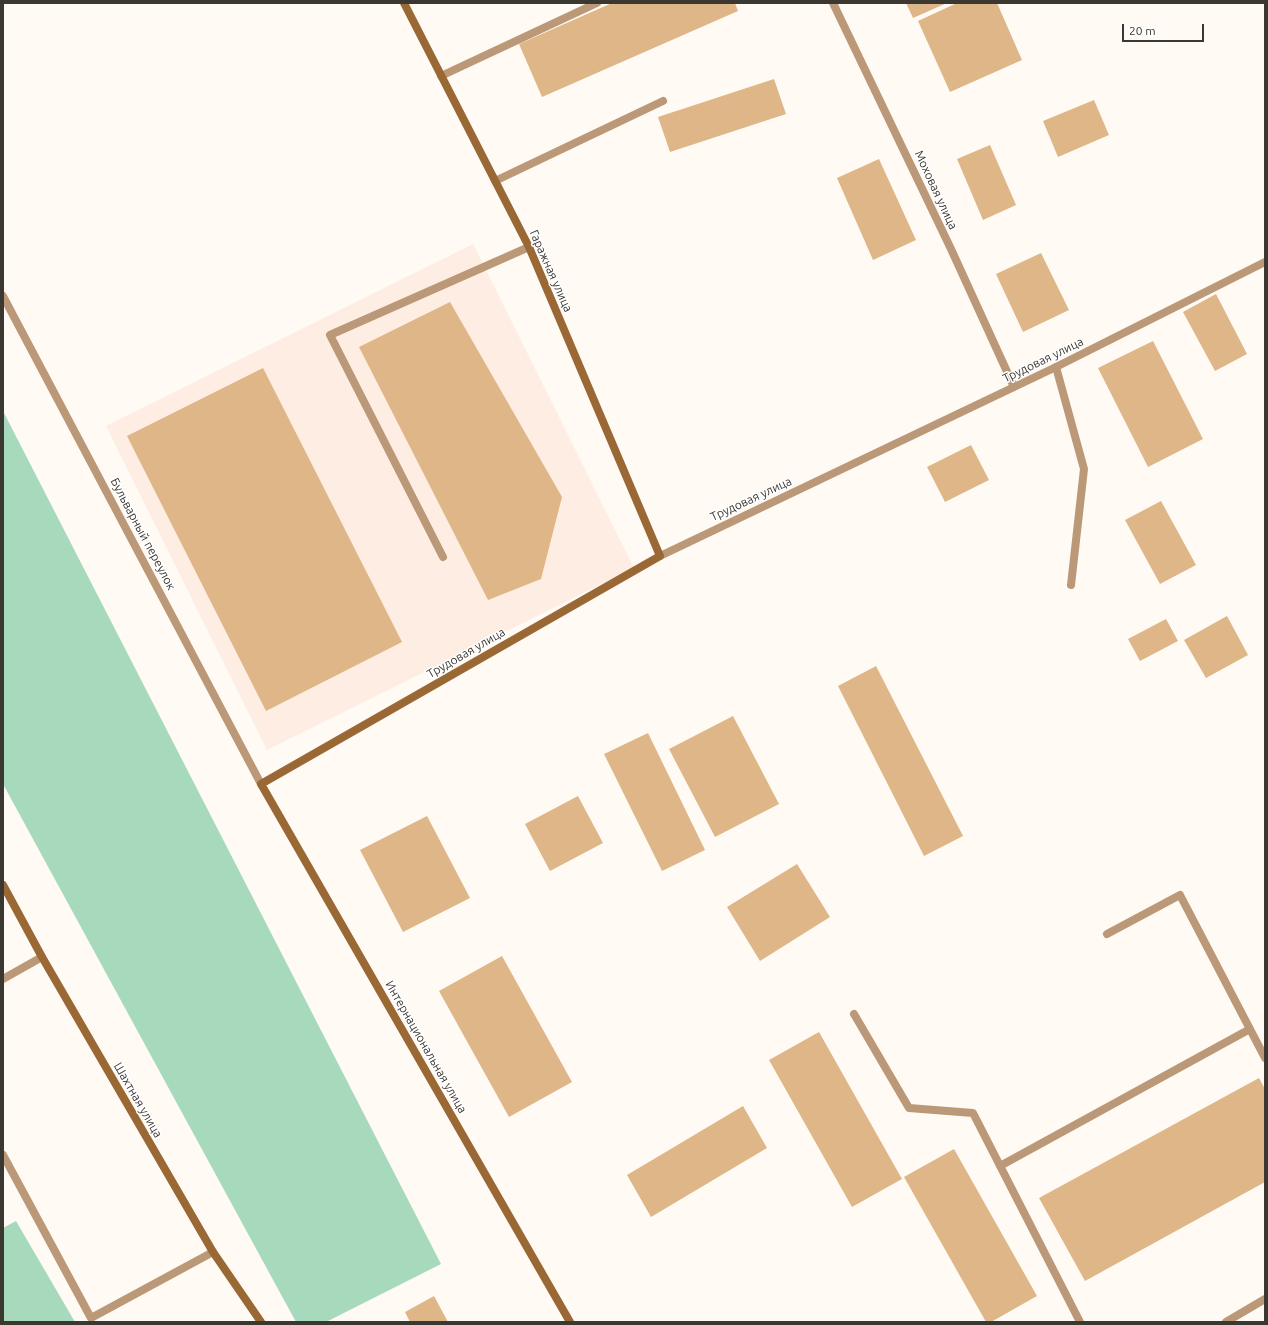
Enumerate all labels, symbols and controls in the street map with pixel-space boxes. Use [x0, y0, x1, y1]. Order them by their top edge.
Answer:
scale bar [1124, 16, 1206, 42]
text: 20 m [1129, 24, 1156, 37]
street label: Моховая улица [911, 148, 961, 232]
street label: Гаражная улица [526, 228, 576, 314]
street label: Трудовая улица [1000, 334, 1086, 386]
street label: Трудовая улица [708, 474, 794, 524]
street label: Бульварный переулок [107, 476, 179, 592]
street label: Трудовая улица [424, 625, 508, 681]
street label: Интернациональная улица [382, 978, 470, 1116]
street label: Шахтная улица [111, 1060, 165, 1140]

